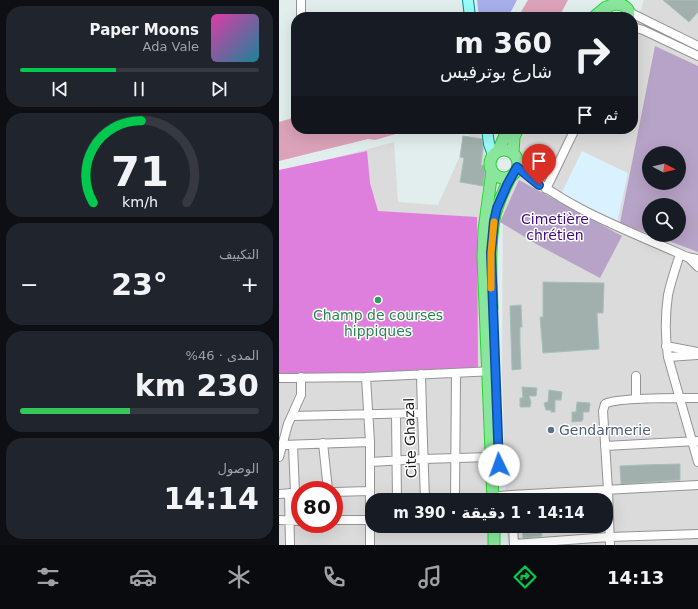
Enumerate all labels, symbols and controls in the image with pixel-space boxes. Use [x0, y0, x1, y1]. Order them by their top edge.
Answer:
text: Paper Moons [90, 21, 199, 39]
text: 360 m [455, 27, 552, 60]
icon: right [566, 28, 618, 80]
text: Ada Vale [143, 39, 199, 54]
text: شارع بوترفيس [440, 61, 552, 82]
icon: previous [49, 78, 71, 100]
icon: pause [128, 78, 150, 100]
icon: next [208, 78, 230, 100]
icon: arrive [574, 104, 596, 126]
text: ثم [604, 106, 618, 124]
pin [522, 144, 556, 185]
north arrow [642, 146, 686, 190]
map controls [642, 146, 686, 242]
text: 71 [111, 147, 168, 196]
icon: arrive [528, 150, 550, 172]
text: km/h [121, 194, 158, 210]
button: search [642, 198, 686, 242]
park label: Cimetière chrétien [521, 211, 589, 243]
text: التكييف [219, 247, 259, 262]
text: 23° [111, 267, 168, 302]
text: − [20, 272, 38, 297]
text: + [241, 272, 259, 297]
marker: Champ de courses hippiques [373, 295, 383, 305]
place label: Champ de courses hippiques [313, 307, 443, 339]
text: المدى · 46% [186, 348, 259, 363]
text: 230 km [135, 368, 259, 403]
street label: Cite Ghazal [401, 398, 419, 478]
place label: Gendarmerie [559, 422, 651, 438]
marker: Gendarmerie [546, 425, 556, 435]
position arrow [478, 444, 520, 486]
text: الوصول [218, 461, 259, 476]
text: 14:14 [164, 481, 259, 516]
speed limit sign: 80 [291, 481, 343, 533]
text: 14:14 · 1 دقيقة · 390 m [393, 504, 585, 522]
icon: filters [34, 563, 62, 591]
icon: car [129, 563, 157, 591]
icon: climate [225, 563, 253, 591]
icon: phone [320, 563, 348, 591]
icon: music [416, 563, 444, 591]
icon: directions [511, 563, 539, 591]
text: 14:13 [607, 567, 664, 588]

